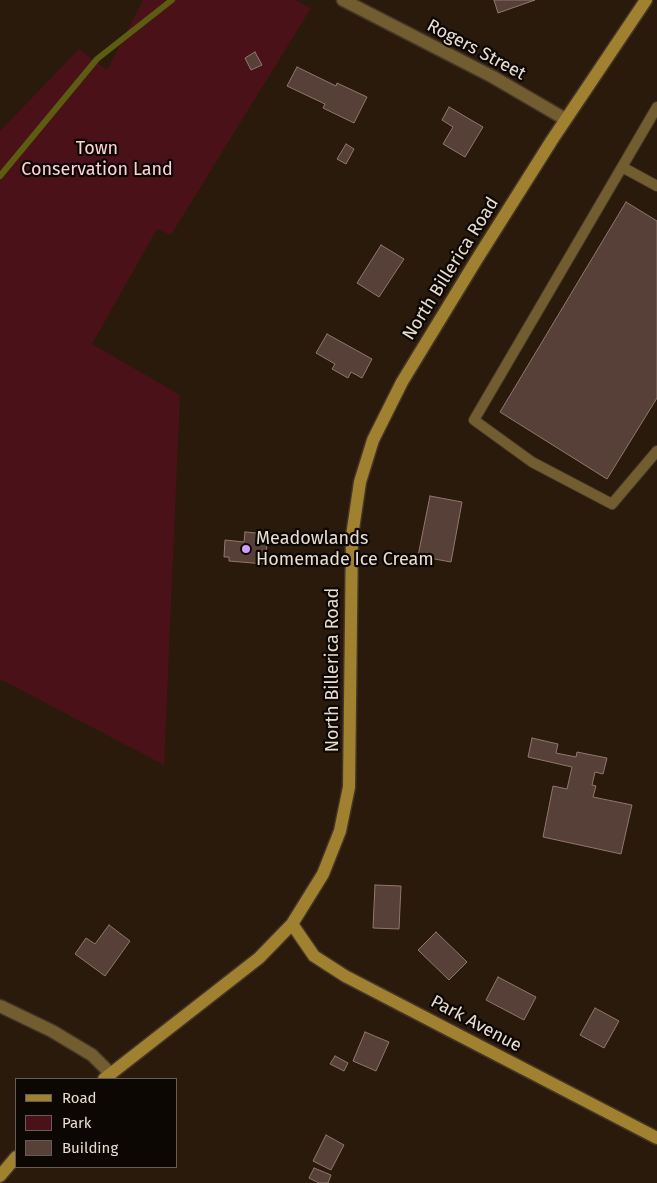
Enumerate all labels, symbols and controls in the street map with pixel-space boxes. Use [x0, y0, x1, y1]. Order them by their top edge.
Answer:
street label: Rogers Street [423, 15, 529, 85]
park label: Town Conservation Land [21, 138, 173, 180]
street label: North Billerica Road [398, 194, 504, 344]
place label: Meadowlands Homemade Ice Cream [256, 528, 434, 570]
marker: Meadowlands Homemade Ice Cream [240, 543, 252, 555]
street label: North Billerica Road [322, 588, 344, 752]
street label: Park Avenue [427, 991, 525, 1057]
legend [15, 1078, 178, 1168]
text: Road [62, 1089, 97, 1107]
text: Park [62, 1114, 92, 1132]
text: Building [62, 1139, 118, 1157]

